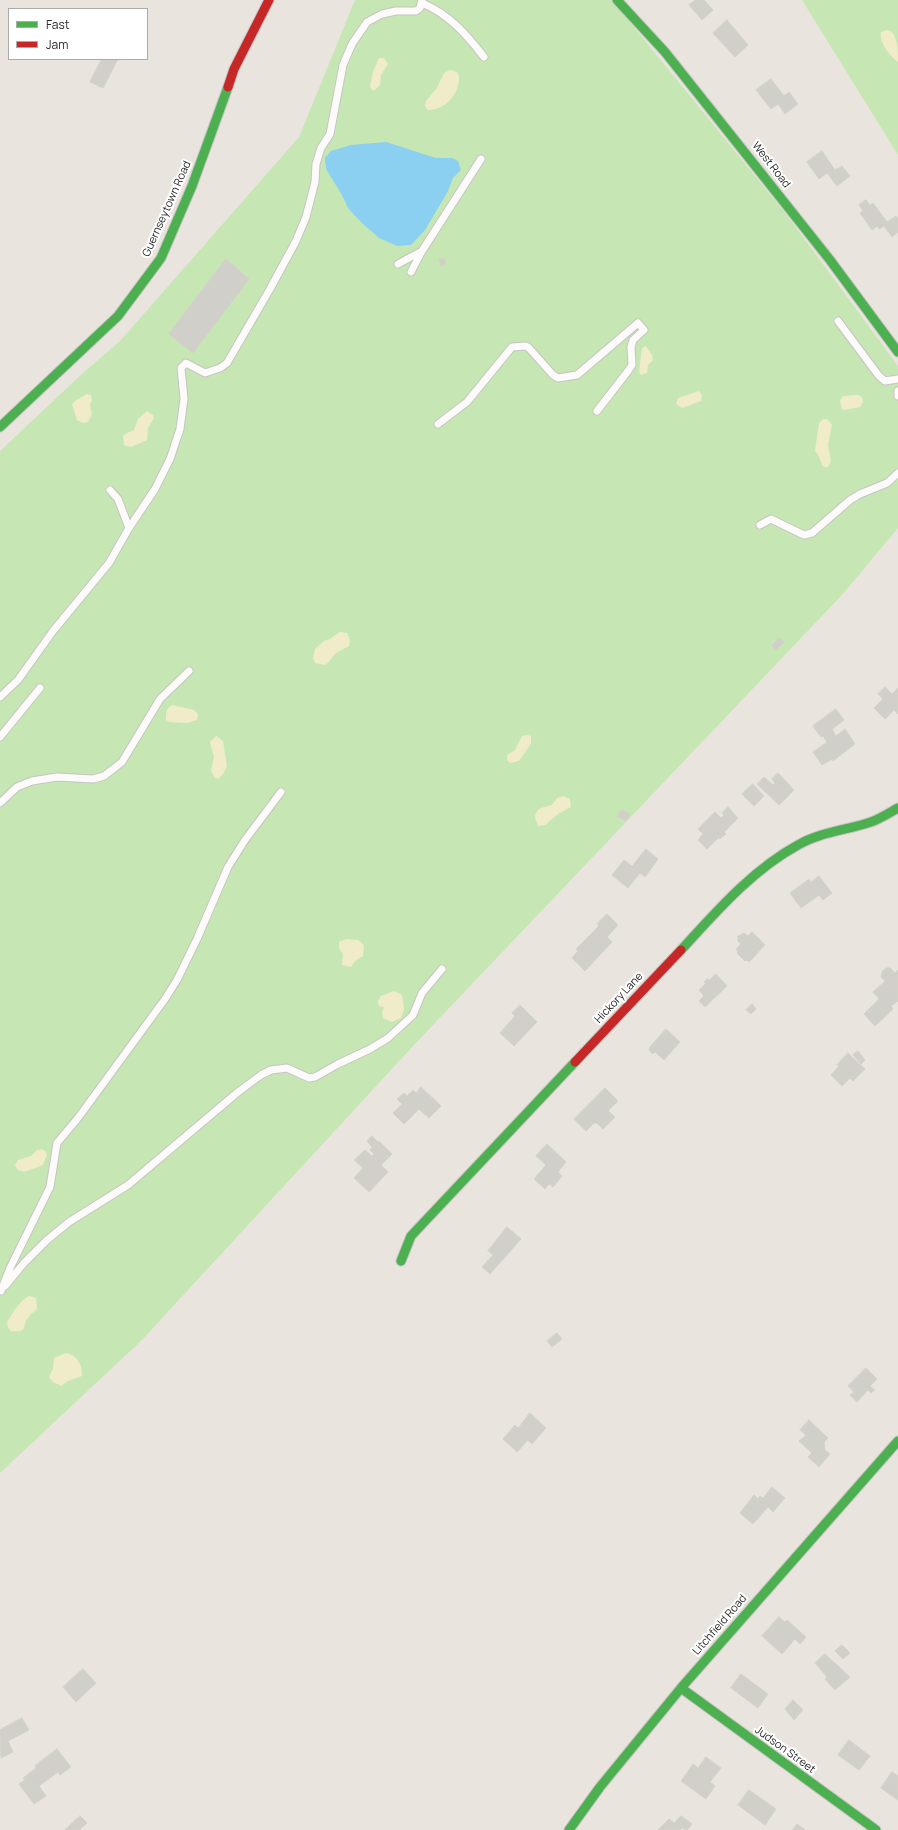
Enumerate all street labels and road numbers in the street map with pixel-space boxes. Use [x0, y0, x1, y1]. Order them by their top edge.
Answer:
street label: West Road [749, 139, 793, 191]
street label: Guernseytown Road [140, 159, 194, 259]
street label: Hickory Lane [592, 970, 646, 1026]
street label: Litchfield Road [690, 1592, 750, 1658]
street label: Judson Street [752, 1724, 818, 1776]

